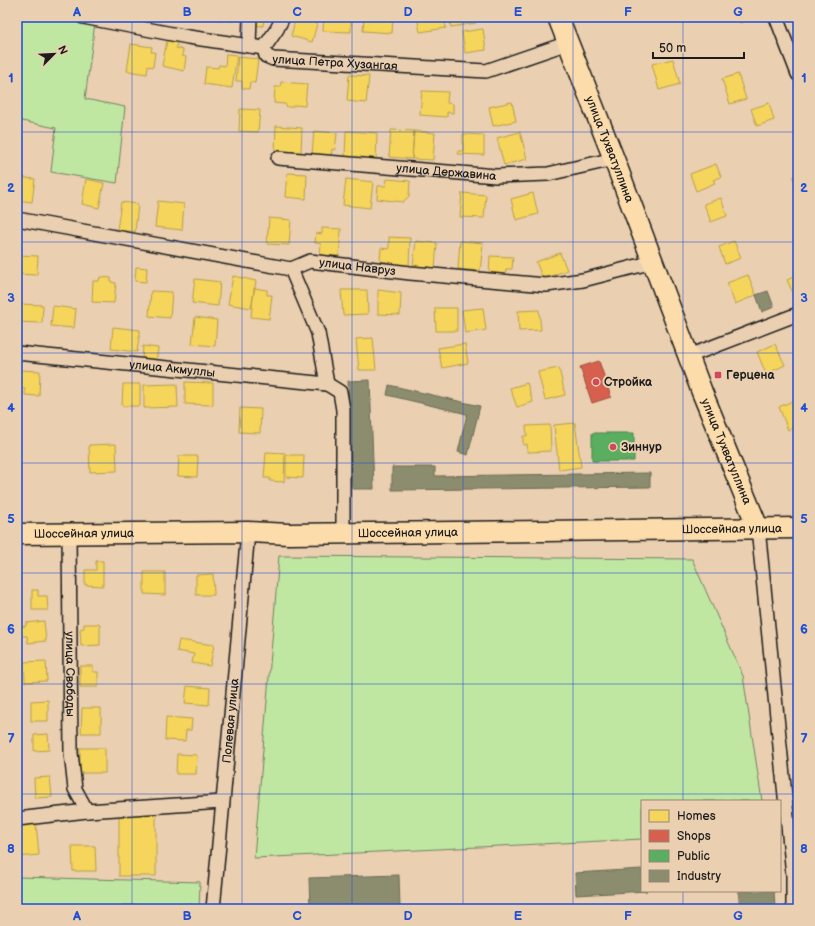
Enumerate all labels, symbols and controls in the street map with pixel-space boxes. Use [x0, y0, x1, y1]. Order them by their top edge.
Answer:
text: A [72, 4, 81, 20]
text: B [182, 4, 192, 20]
text: C [292, 4, 302, 20]
text: D [403, 4, 413, 20]
text: E [514, 4, 523, 20]
text: F [624, 4, 632, 20]
text: G [733, 4, 743, 20]
north arrow [34, 34, 74, 74]
scale bar [653, 34, 744, 60]
text: 50 m [659, 41, 686, 56]
text: N [55, 44, 70, 57]
street label: улица Петра Хузангая [272, 51, 398, 74]
text: 1 [8, 70, 14, 86]
text: 1 [801, 70, 807, 86]
street label: улица Тухватуллина [582, 94, 637, 205]
street label: улица Державина [396, 160, 497, 184]
text: 2 [7, 180, 15, 196]
text: 2 [800, 180, 808, 196]
street label: улица Навруз [318, 255, 397, 279]
text: 3 [7, 290, 15, 306]
text: 3 [800, 290, 808, 306]
street label: улица Акмуллы [129, 357, 216, 380]
place label: Герцена [726, 368, 775, 383]
marker: Герцена [713, 370, 723, 380]
place label: Стройка [604, 375, 653, 390]
marker: Стройка [591, 377, 601, 387]
street label: улица Тухватуллина [698, 396, 755, 507]
text: 4 [7, 400, 15, 416]
text: 4 [800, 400, 808, 416]
place label: Зиннур [621, 440, 662, 455]
marker: Зиннур [608, 442, 618, 452]
text: 5 [7, 511, 15, 527]
text: 5 [800, 511, 808, 527]
street label: Шоссейная улица [682, 521, 782, 537]
street label: Шоссейная улица [34, 525, 134, 541]
street label: Шоссейная улица [358, 525, 458, 541]
text: 6 [7, 621, 15, 637]
text: 6 [800, 621, 808, 637]
street label: улица Свободы [62, 631, 78, 717]
street label: Полевая улица [219, 678, 242, 764]
text: 7 [7, 731, 15, 747]
text: 7 [800, 731, 808, 747]
legend [641, 800, 781, 892]
text: Homes [677, 809, 716, 824]
text: Shops [677, 829, 711, 844]
text: 8 [7, 841, 15, 857]
text: 8 [800, 841, 808, 857]
text: Public [677, 849, 710, 864]
text: Industry [677, 869, 722, 884]
text: A [72, 908, 81, 924]
text: B [182, 908, 192, 924]
text: C [292, 908, 302, 924]
text: D [403, 908, 413, 924]
text: E [514, 908, 523, 924]
text: F [624, 908, 632, 924]
text: G [733, 908, 743, 924]

